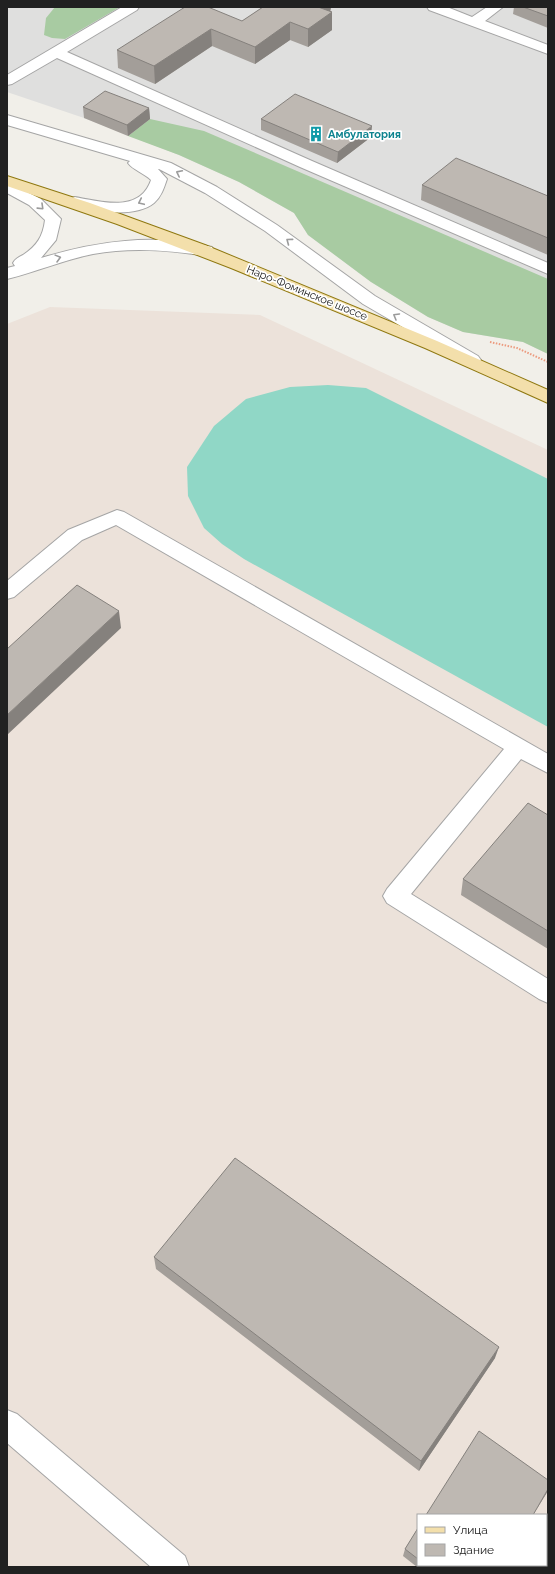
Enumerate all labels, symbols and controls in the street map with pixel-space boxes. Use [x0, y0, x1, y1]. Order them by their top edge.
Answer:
building icon: Амбулатория [307, 125, 325, 143]
place label: Амбулатория [328, 128, 401, 141]
one-way arrow [175, 171, 183, 178]
one-way arrow [138, 197, 146, 205]
one-way arrow [36, 202, 43, 209]
one-way arrow [287, 239, 294, 246]
one-way arrow [55, 255, 61, 263]
street label: Наро-Фоминское шоссе [245, 263, 370, 323]
one-way arrow [393, 313, 400, 320]
legend [417, 1514, 547, 1566]
text: Улица [453, 1523, 488, 1537]
text: Здание [453, 1543, 494, 1557]

